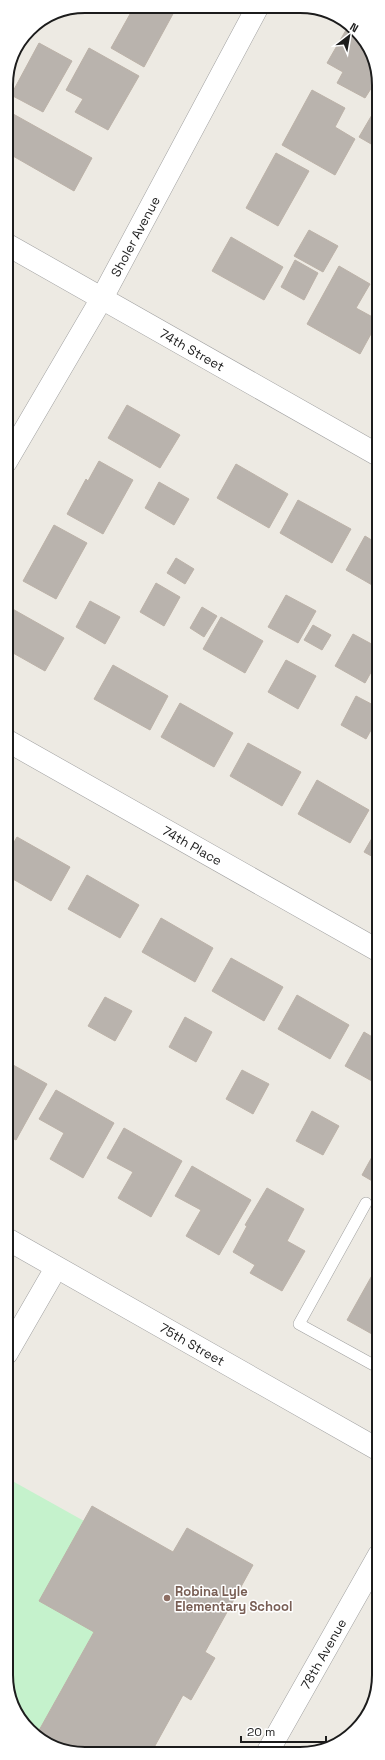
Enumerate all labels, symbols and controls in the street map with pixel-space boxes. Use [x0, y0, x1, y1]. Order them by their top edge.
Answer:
north arrow [329, 16, 369, 56]
text: N [347, 20, 361, 35]
street label: Sholer Avenue [107, 193, 163, 280]
street label: 74th Street [157, 324, 228, 375]
street label: 74th Place [159, 822, 225, 869]
street label: 75th Street [157, 1319, 228, 1369]
place label: Robina Lyle Elementary School [175, 1583, 292, 1615]
marker: Robina Lyle Elementary School [162, 1593, 172, 1603]
street label: 78th Avenue [296, 1615, 350, 1692]
scale bar [241, 1718, 326, 1744]
text: 20 m [247, 1724, 275, 1740]

